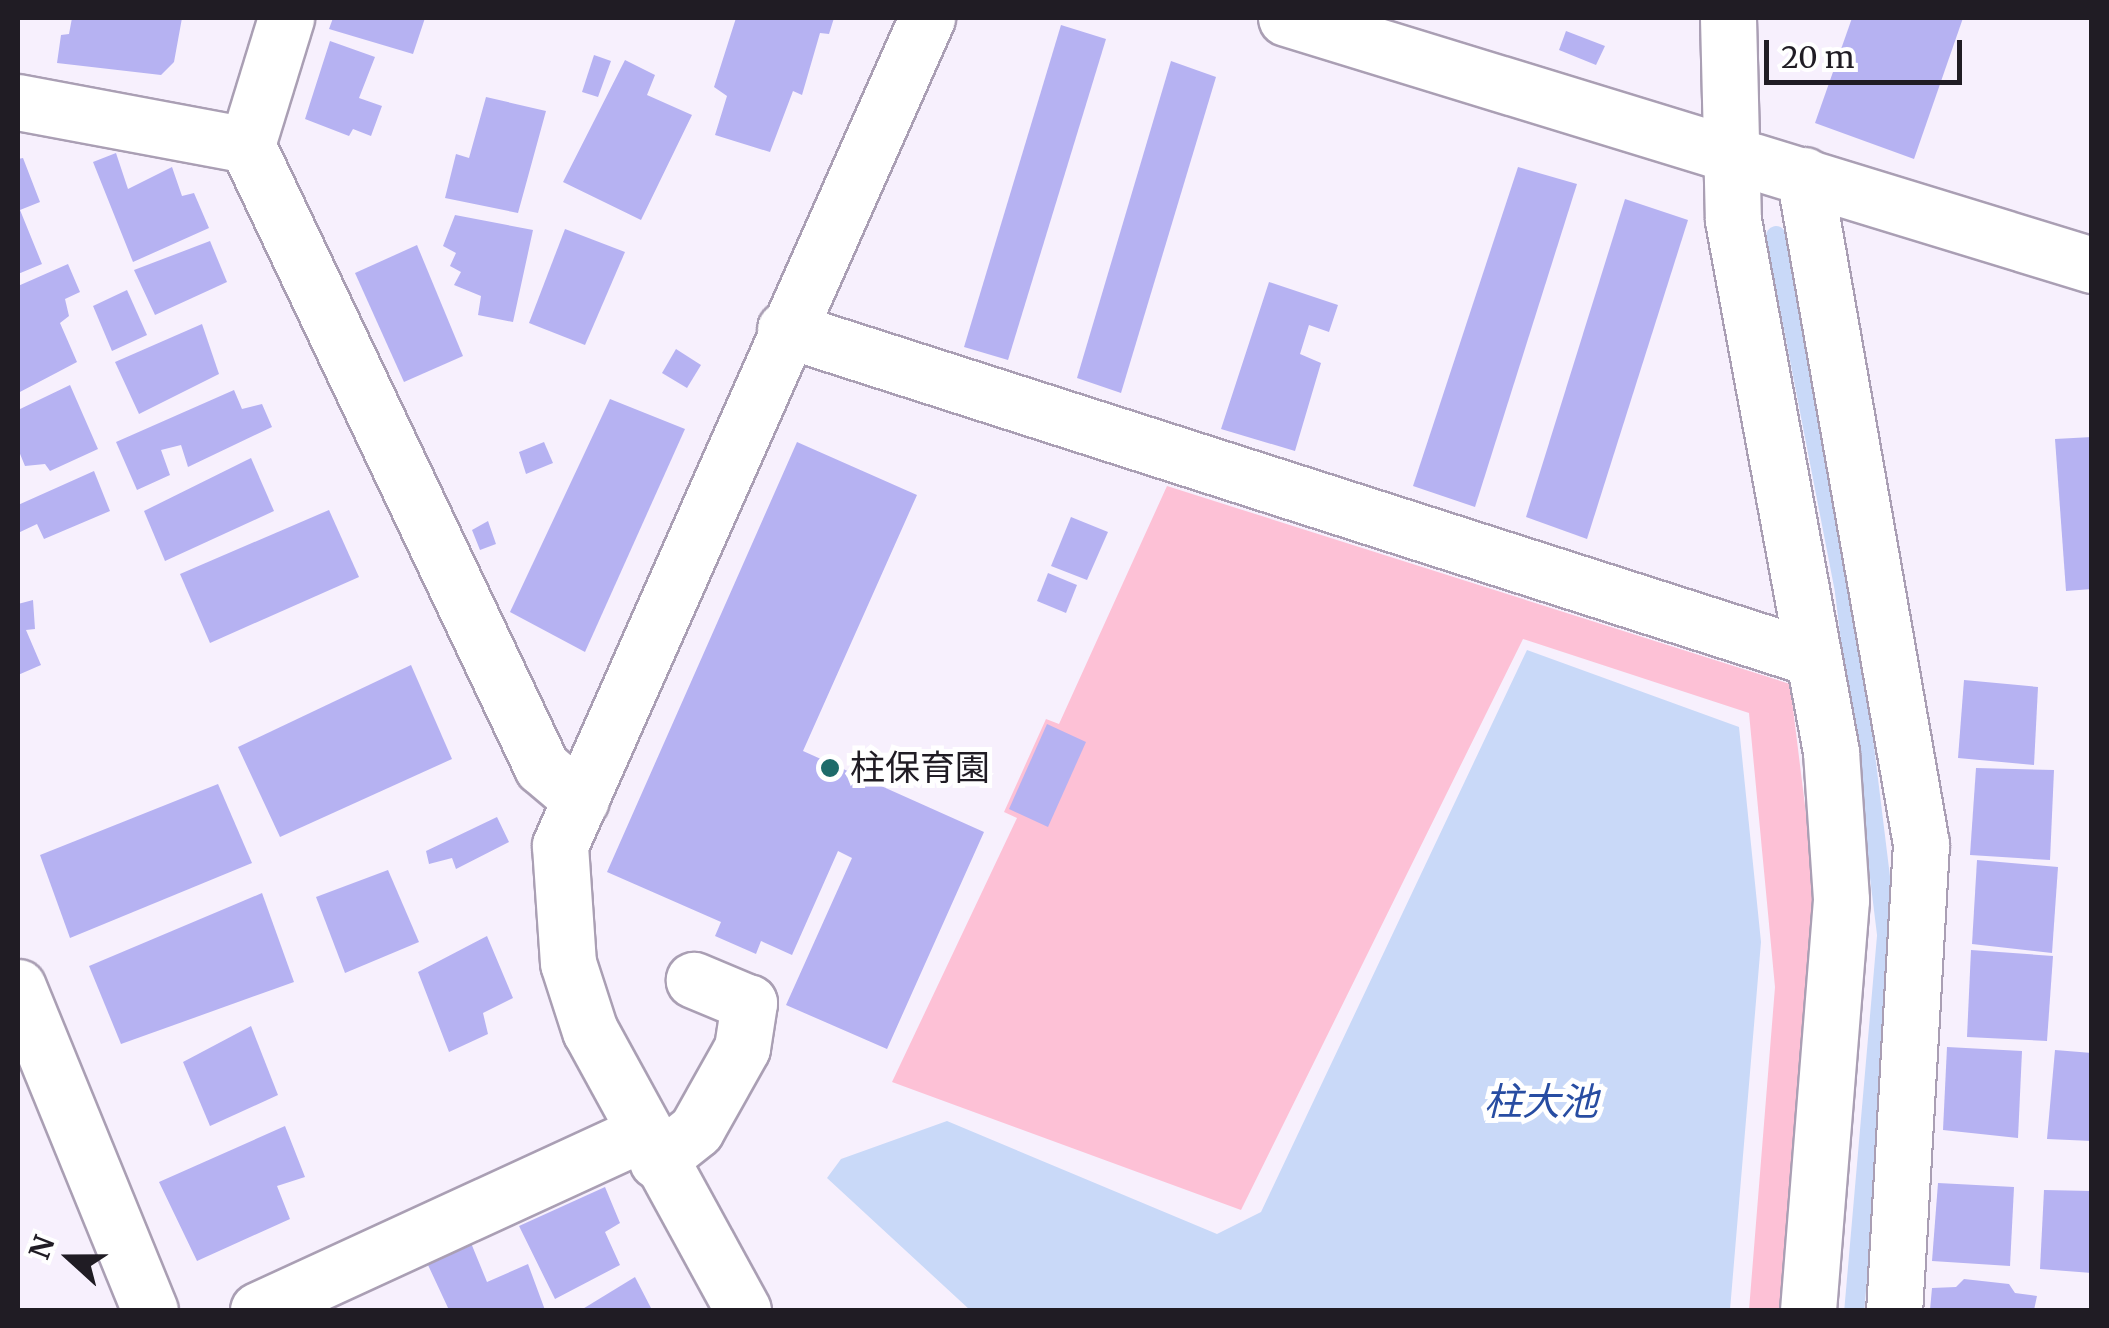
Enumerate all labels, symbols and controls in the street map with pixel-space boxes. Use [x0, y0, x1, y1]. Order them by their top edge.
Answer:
scale bar [1769, 20, 1966, 82]
text: 20 m [1781, 38, 1854, 76]
place label: 柱保育園 [850, 747, 990, 789]
marker: 柱保育園 [819, 757, 841, 779]
water label: 柱大池 [1484, 1079, 1598, 1125]
north arrow [20, 1208, 120, 1308]
text: N [21, 1230, 63, 1264]

